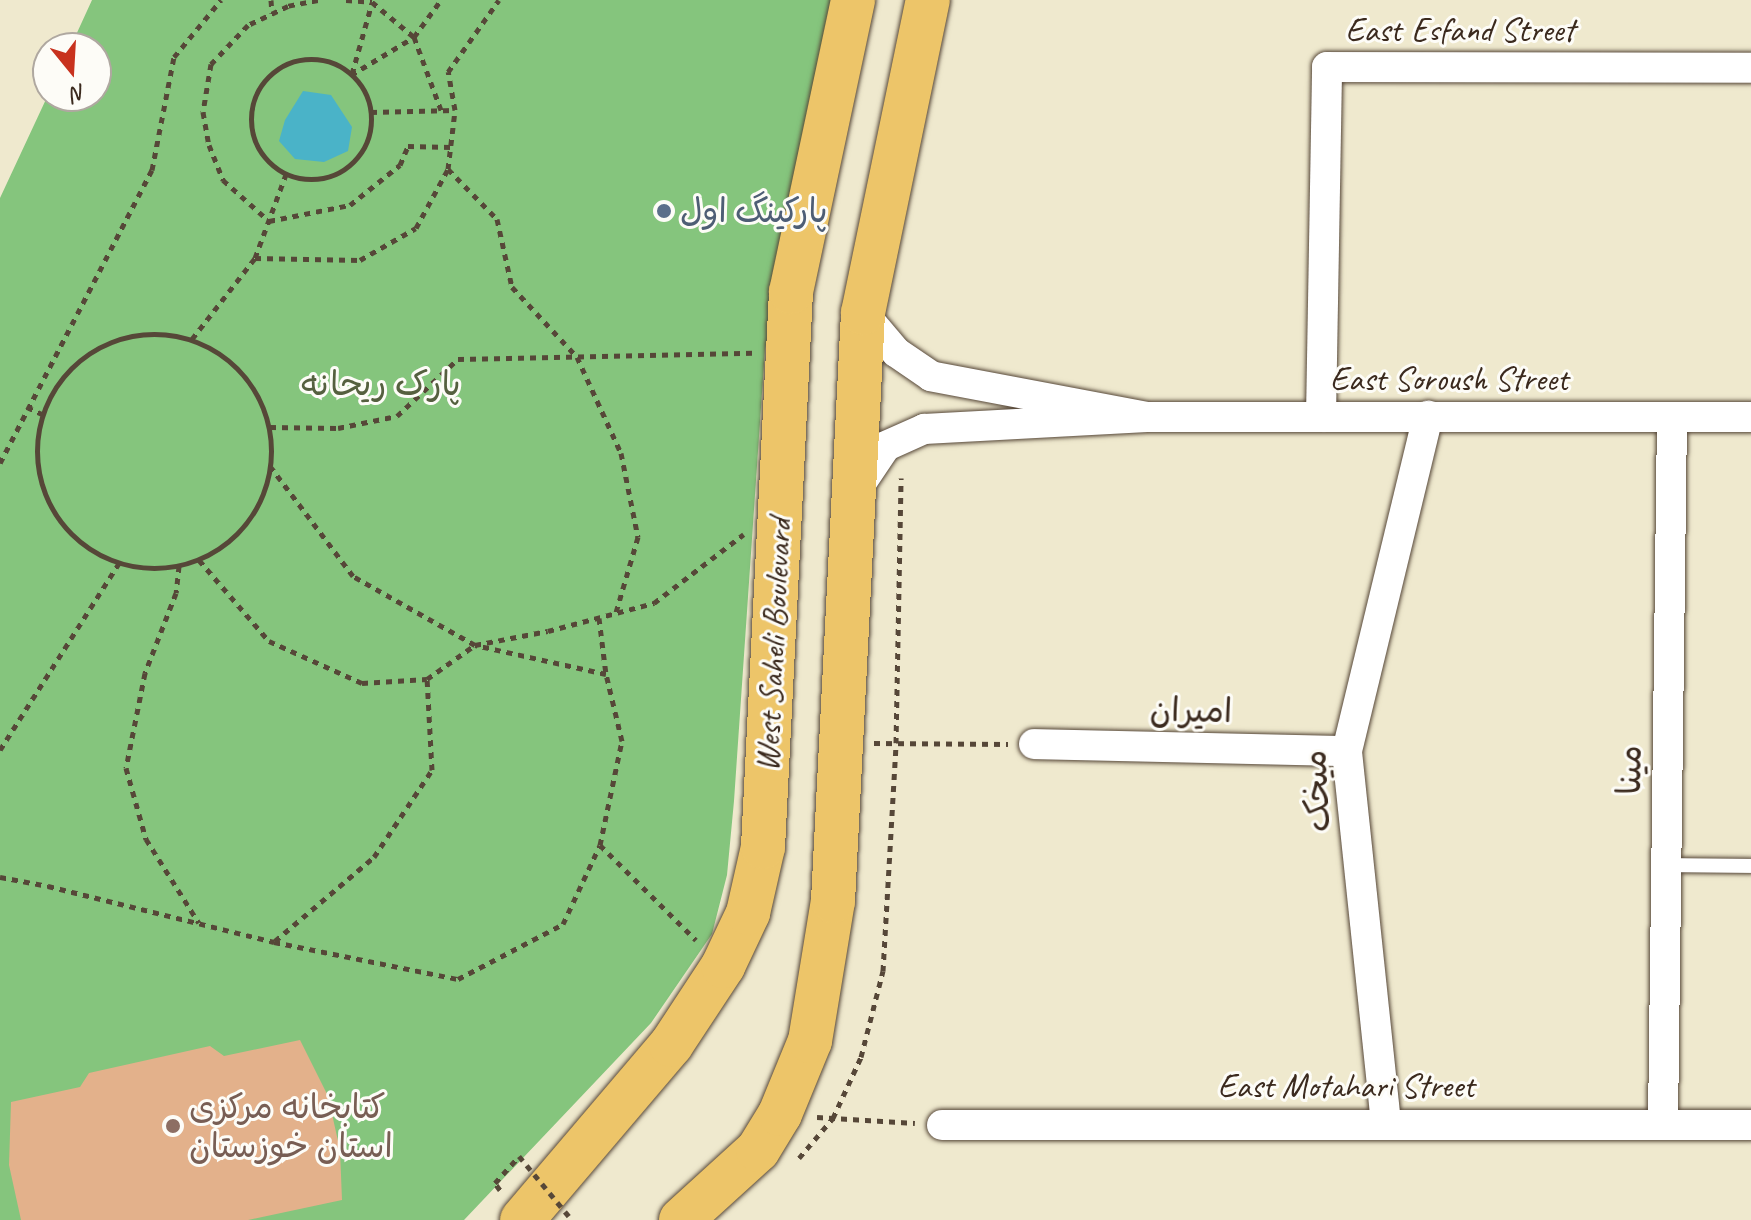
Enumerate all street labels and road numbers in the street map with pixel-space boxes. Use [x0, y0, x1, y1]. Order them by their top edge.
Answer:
street label: East Esfand Street [1345, 10, 1575, 50]
street label: East Soroush Street [1330, 359, 1568, 399]
street label: West Saheli Boulevard [746, 516, 800, 774]
street label: امیران [1149, 689, 1233, 731]
street label: مینا [1608, 745, 1650, 795]
street label: میخک [1293, 749, 1339, 833]
street label: East Motahari Street [1218, 1066, 1474, 1106]

